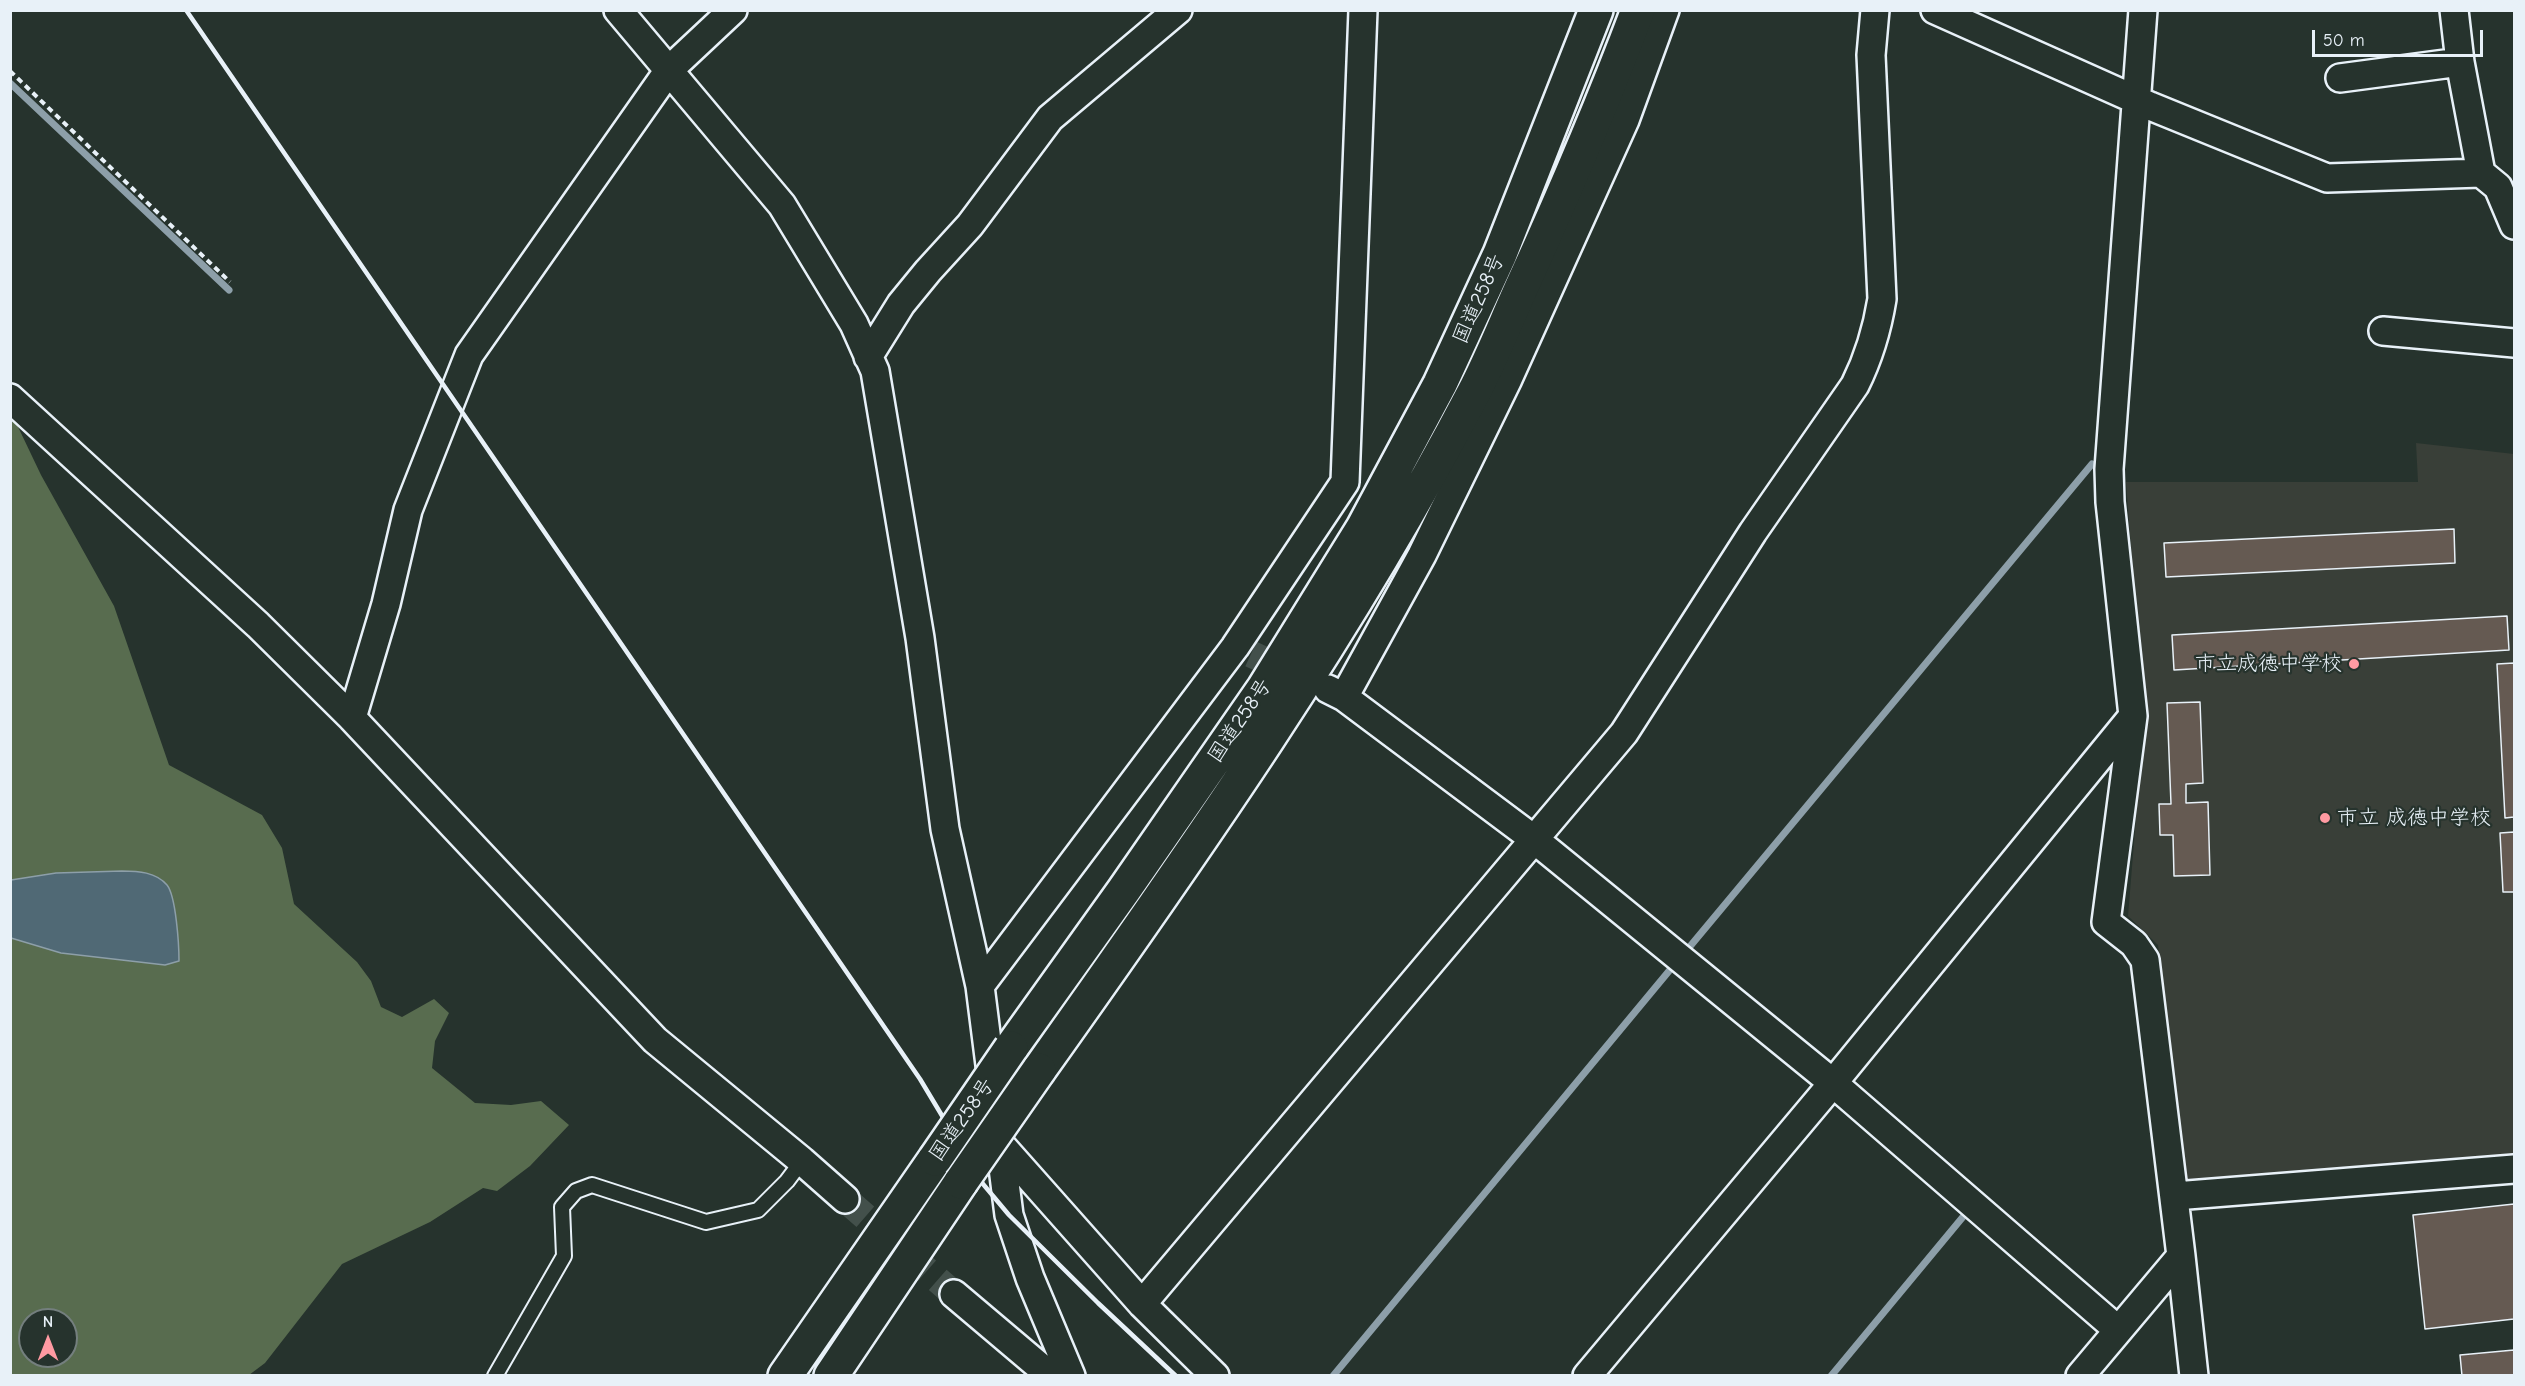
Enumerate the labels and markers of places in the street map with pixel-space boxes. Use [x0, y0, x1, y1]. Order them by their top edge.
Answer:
place label: 市立成徳中学校 [2195, 651, 2342, 677]
marker: 市立成徳中学校 [2347, 657, 2361, 671]
place label: 市立 成徳中学校 [2337, 805, 2491, 831]
marker: 市立 成徳中学校 [2318, 811, 2332, 825]

